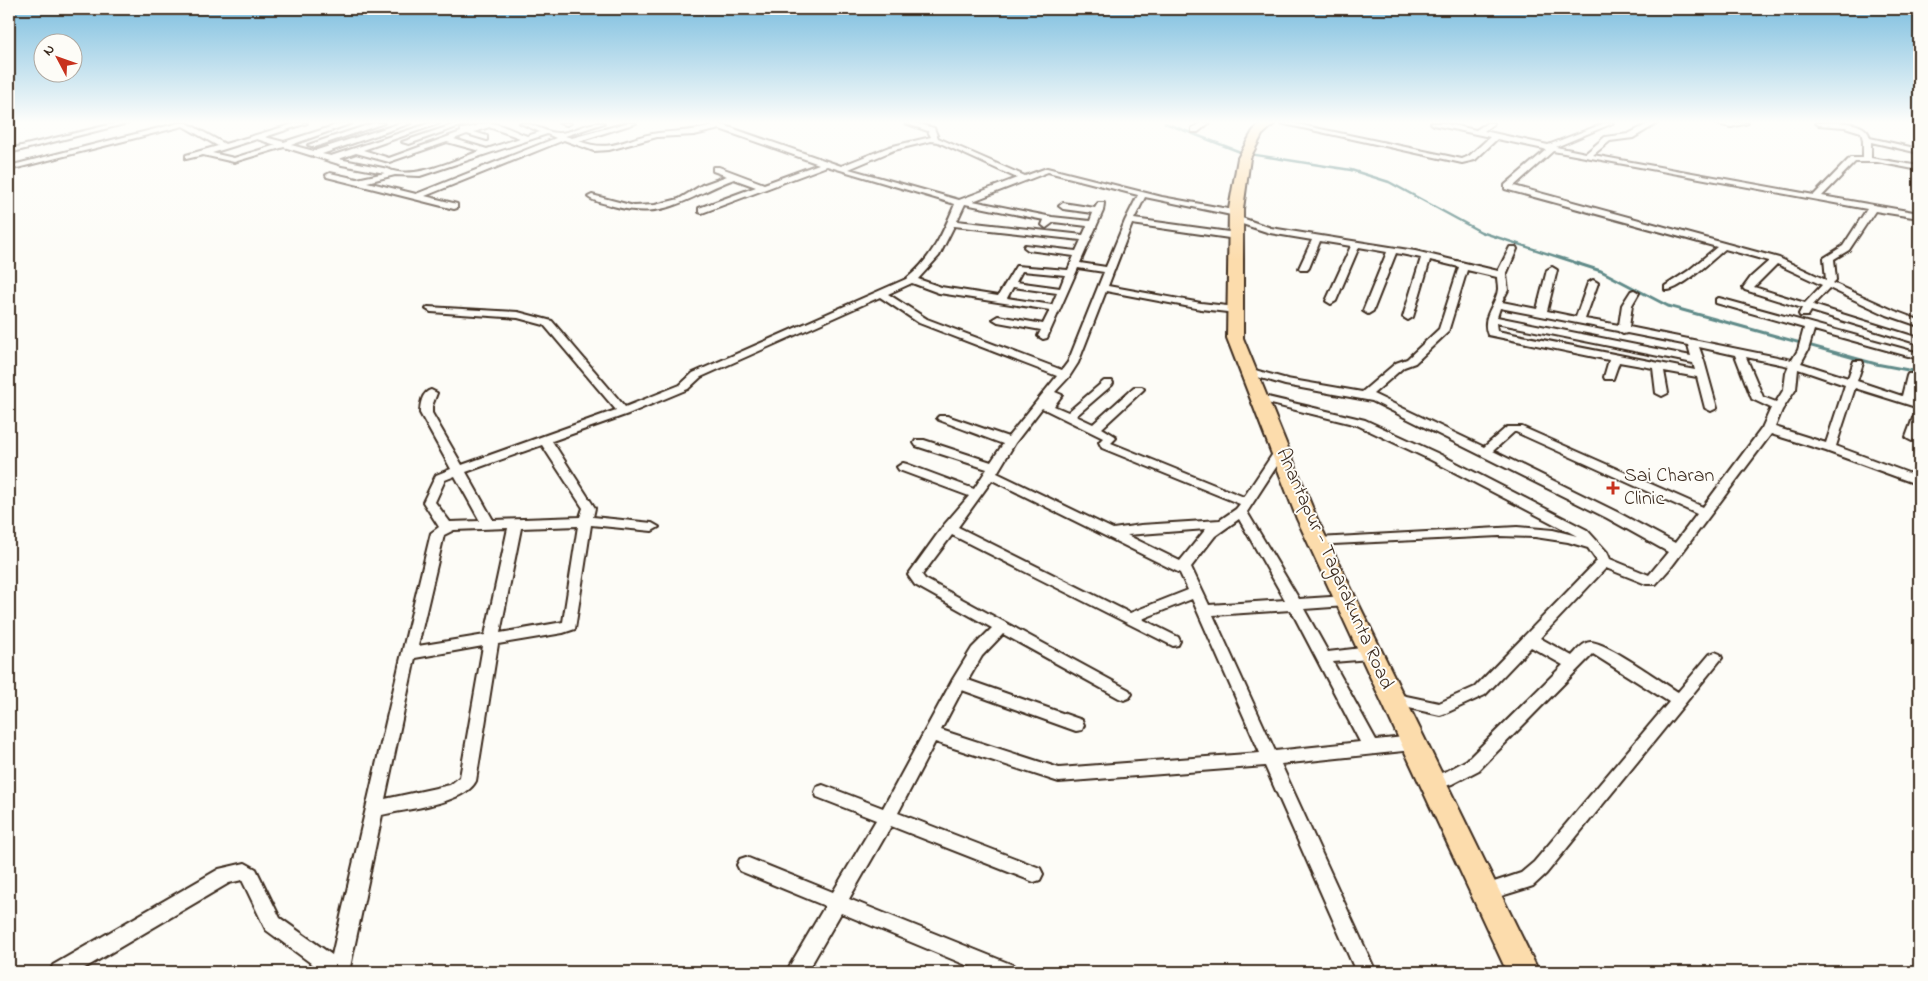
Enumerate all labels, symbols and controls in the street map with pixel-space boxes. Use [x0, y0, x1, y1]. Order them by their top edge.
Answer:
north arrow [32, 32, 82, 82]
text: N [38, 40, 60, 61]
street label: Anantapur - Tagarakunta Road [1267, 444, 1400, 695]
place label: Sai Charan Clinic [1624, 462, 1715, 514]
marker: Sai Charan Clinic [1606, 481, 1620, 495]

